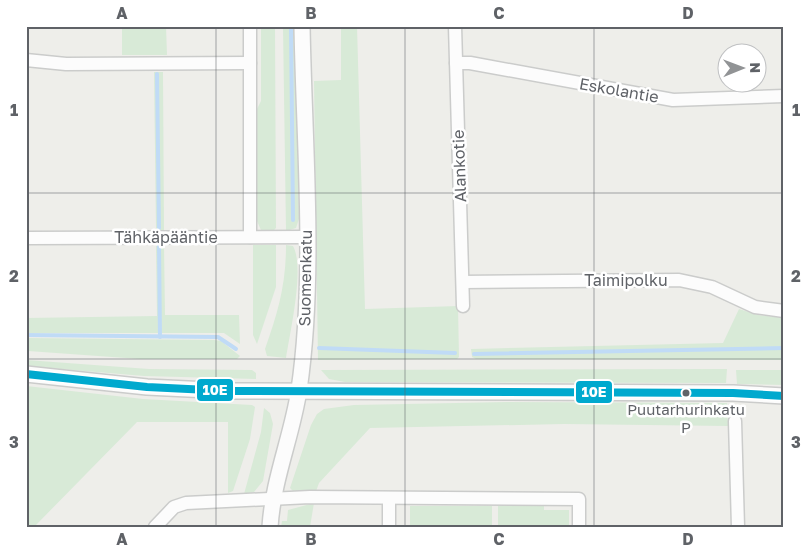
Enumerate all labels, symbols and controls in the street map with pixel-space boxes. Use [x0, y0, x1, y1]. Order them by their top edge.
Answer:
text: A [116, 3, 128, 23]
text: B [305, 3, 317, 23]
text: C [493, 3, 505, 23]
text: D [682, 3, 694, 23]
north arrow [718, 42, 768, 92]
text: N [747, 62, 764, 73]
street label: Eskolantie [578, 73, 660, 107]
text: 1 [10, 100, 18, 120]
text: 1 [792, 100, 800, 120]
street label: Alankotie [448, 129, 470, 203]
street label: Tähkäpääntie [114, 227, 218, 247]
street label: Suomenkatu [294, 230, 316, 326]
text: 2 [9, 266, 19, 286]
text: 2 [791, 266, 801, 286]
street label: Taimipolku [584, 270, 668, 290]
line badge: 10E [196, 378, 234, 402]
line badge: 10E [575, 380, 613, 404]
text: 10E [202, 381, 228, 398]
text: 10E [581, 383, 607, 400]
marker: Puutarhurinkatu P [681, 388, 691, 398]
place label: Puutarhurinkatu P [627, 400, 745, 436]
text: 3 [9, 432, 19, 452]
text: 3 [791, 432, 801, 452]
text: A [116, 529, 128, 549]
text: B [305, 529, 317, 549]
text: C [493, 529, 505, 549]
text: D [682, 529, 694, 549]

